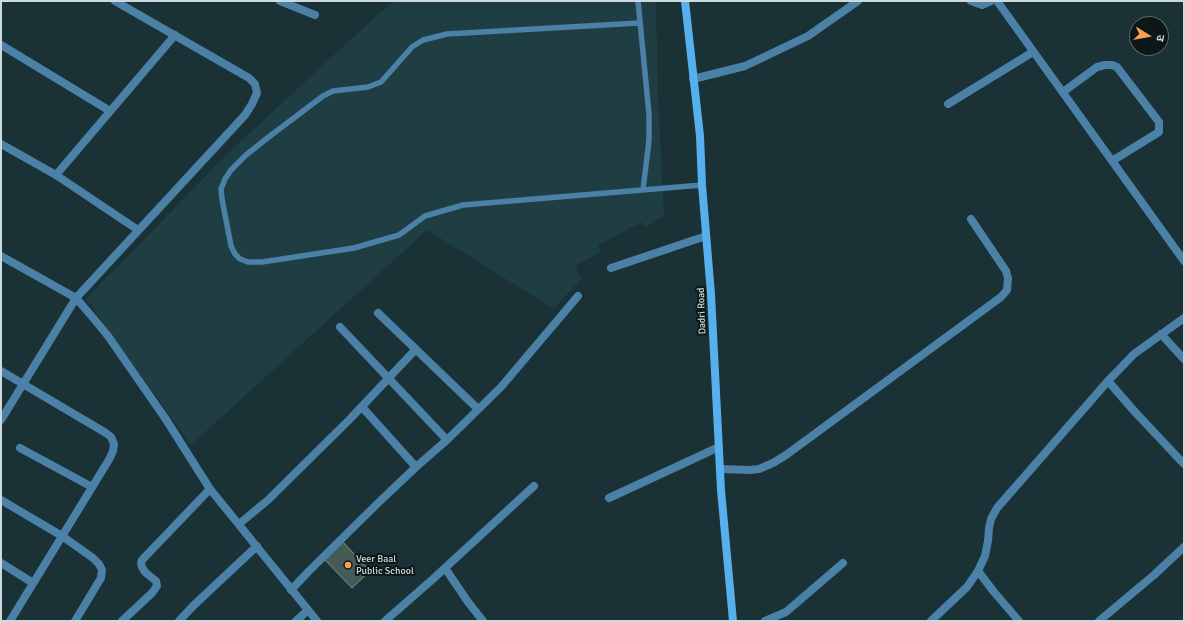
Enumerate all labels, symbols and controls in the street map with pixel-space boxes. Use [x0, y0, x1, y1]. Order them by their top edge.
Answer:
north arrow [1129, 16, 1169, 56]
text: उ [1153, 34, 1167, 43]
street label: Dadri Road [695, 287, 709, 335]
place label: Veer Baal Public School [356, 553, 414, 576]
marker: Veer Baal Public School [343, 560, 353, 570]

